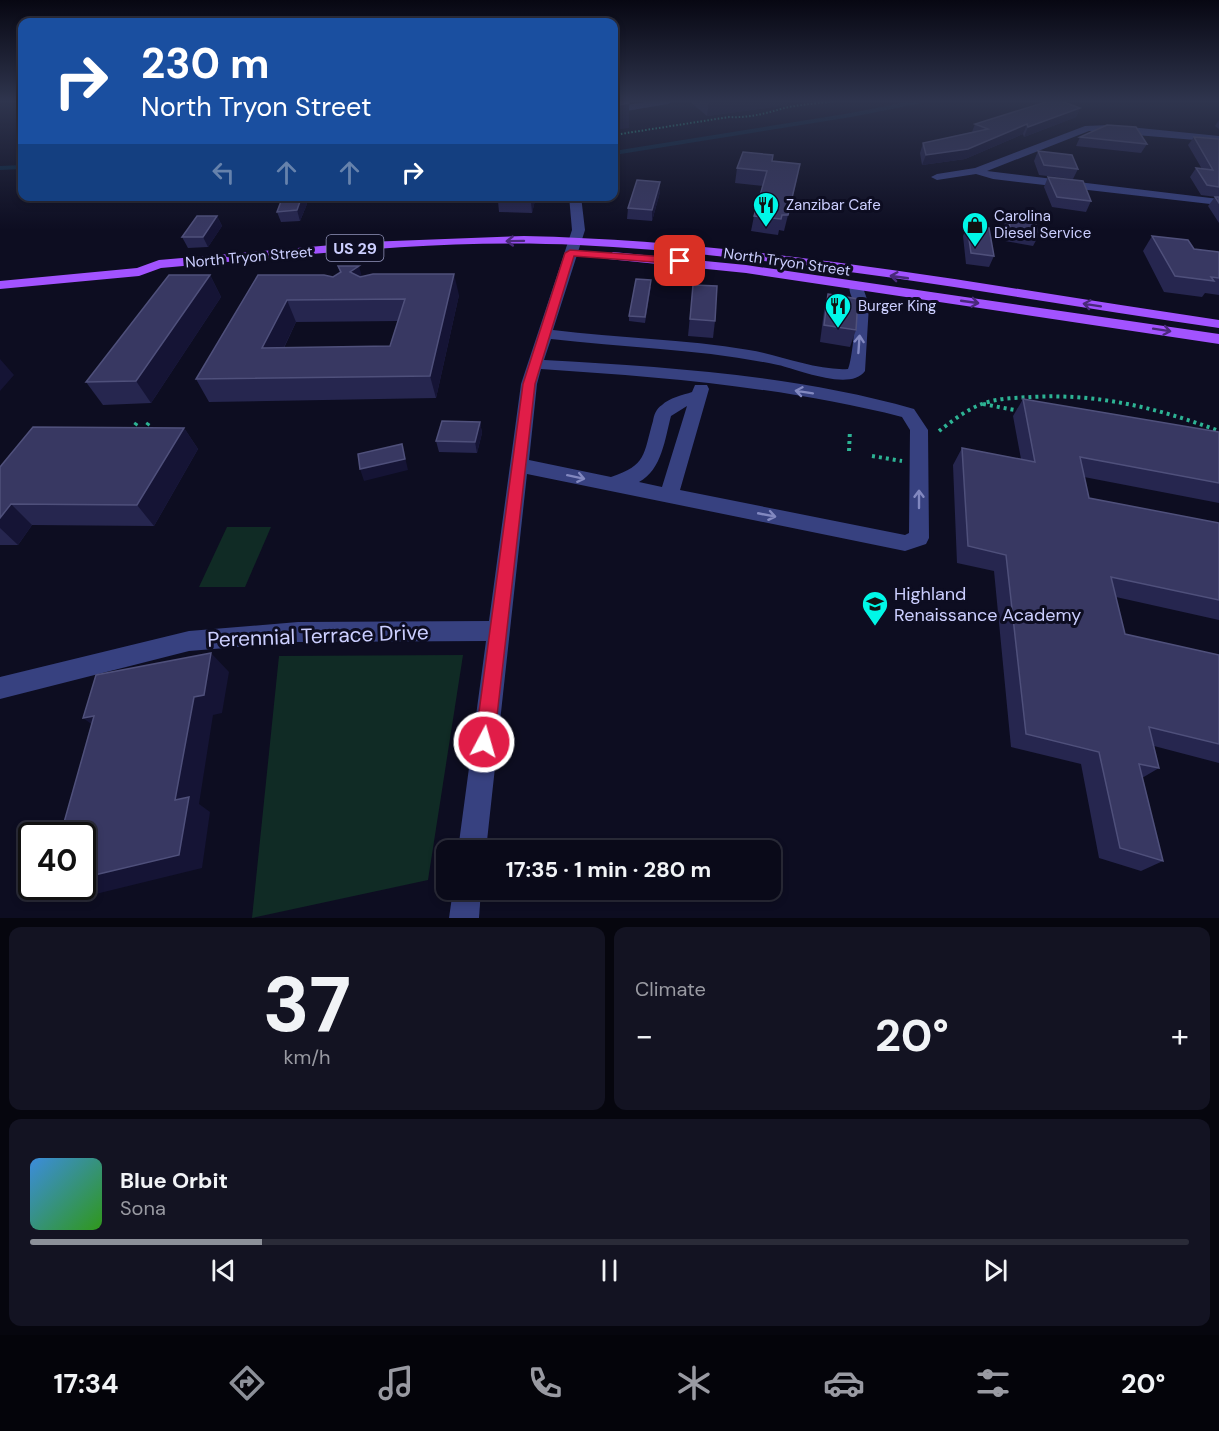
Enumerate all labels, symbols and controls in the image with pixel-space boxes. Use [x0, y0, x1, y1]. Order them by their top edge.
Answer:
text: 230 m [141, 36, 270, 91]
icon: right [42, 42, 120, 120]
text: North Tryon Street [141, 89, 372, 124]
icon: left [207, 156, 240, 189]
icon: ahead [270, 156, 303, 189]
icon: ahead [333, 156, 366, 189]
icon: right [396, 156, 429, 189]
restaurant icon: Zanzibar Cafe [751, 190, 781, 228]
place label: Zanzibar Cafe [786, 195, 881, 215]
place label: Carolina Diesel Service [994, 206, 1091, 243]
shop icon: Carolina Diesel Service [960, 210, 990, 248]
road number: US 29 [326, 235, 384, 261]
one-way arrow [506, 235, 526, 246]
pin [654, 235, 705, 286]
street label: North Tryon Street [184, 241, 314, 273]
street label: North Tryon Street [722, 243, 852, 281]
icon: arrive [663, 244, 696, 277]
one-way arrow [890, 271, 910, 282]
restaurant icon: Burger King [823, 291, 853, 329]
place label: Burger King [858, 296, 936, 316]
one-way arrow [959, 296, 979, 307]
one-way arrow [1083, 300, 1103, 311]
one-way arrow [1152, 325, 1172, 336]
one-way arrow [854, 335, 865, 355]
one-way arrow [794, 386, 814, 397]
one-way arrow [565, 472, 585, 483]
one-way arrow [913, 489, 925, 509]
one-way arrow [757, 510, 776, 521]
place label: Highland Renaissance Academy [894, 582, 1081, 627]
school or university icon: Highland Renaissance Academy [860, 589, 890, 627]
street label: Perennial Terrace Drive [207, 618, 429, 654]
position arrow [452, 710, 516, 774]
speed limit sign: 40 [18, 822, 96, 900]
text: 17:35 · 1 min · 280 m [506, 855, 711, 884]
text: 37 [263, 954, 351, 1055]
text: Climate [635, 976, 706, 1002]
text: 20° [875, 1006, 949, 1065]
text: − [635, 1014, 653, 1057]
text: + [1171, 1014, 1189, 1057]
text: km/h [283, 1044, 331, 1070]
text: Blue Orbit [120, 1166, 228, 1195]
text: Sona [120, 1195, 166, 1221]
icon: previous [207, 1254, 240, 1287]
icon: pause [593, 1254, 626, 1287]
icon: next [979, 1254, 1012, 1287]
icon: directions [226, 1362, 268, 1404]
icon: music [375, 1362, 417, 1404]
icon: phone [524, 1362, 566, 1404]
icon: climate [673, 1362, 715, 1404]
icon: car [823, 1362, 865, 1404]
icon: filters [972, 1362, 1014, 1404]
text: 17:34 [54, 1366, 119, 1401]
text: 20° [1121, 1366, 1165, 1401]

